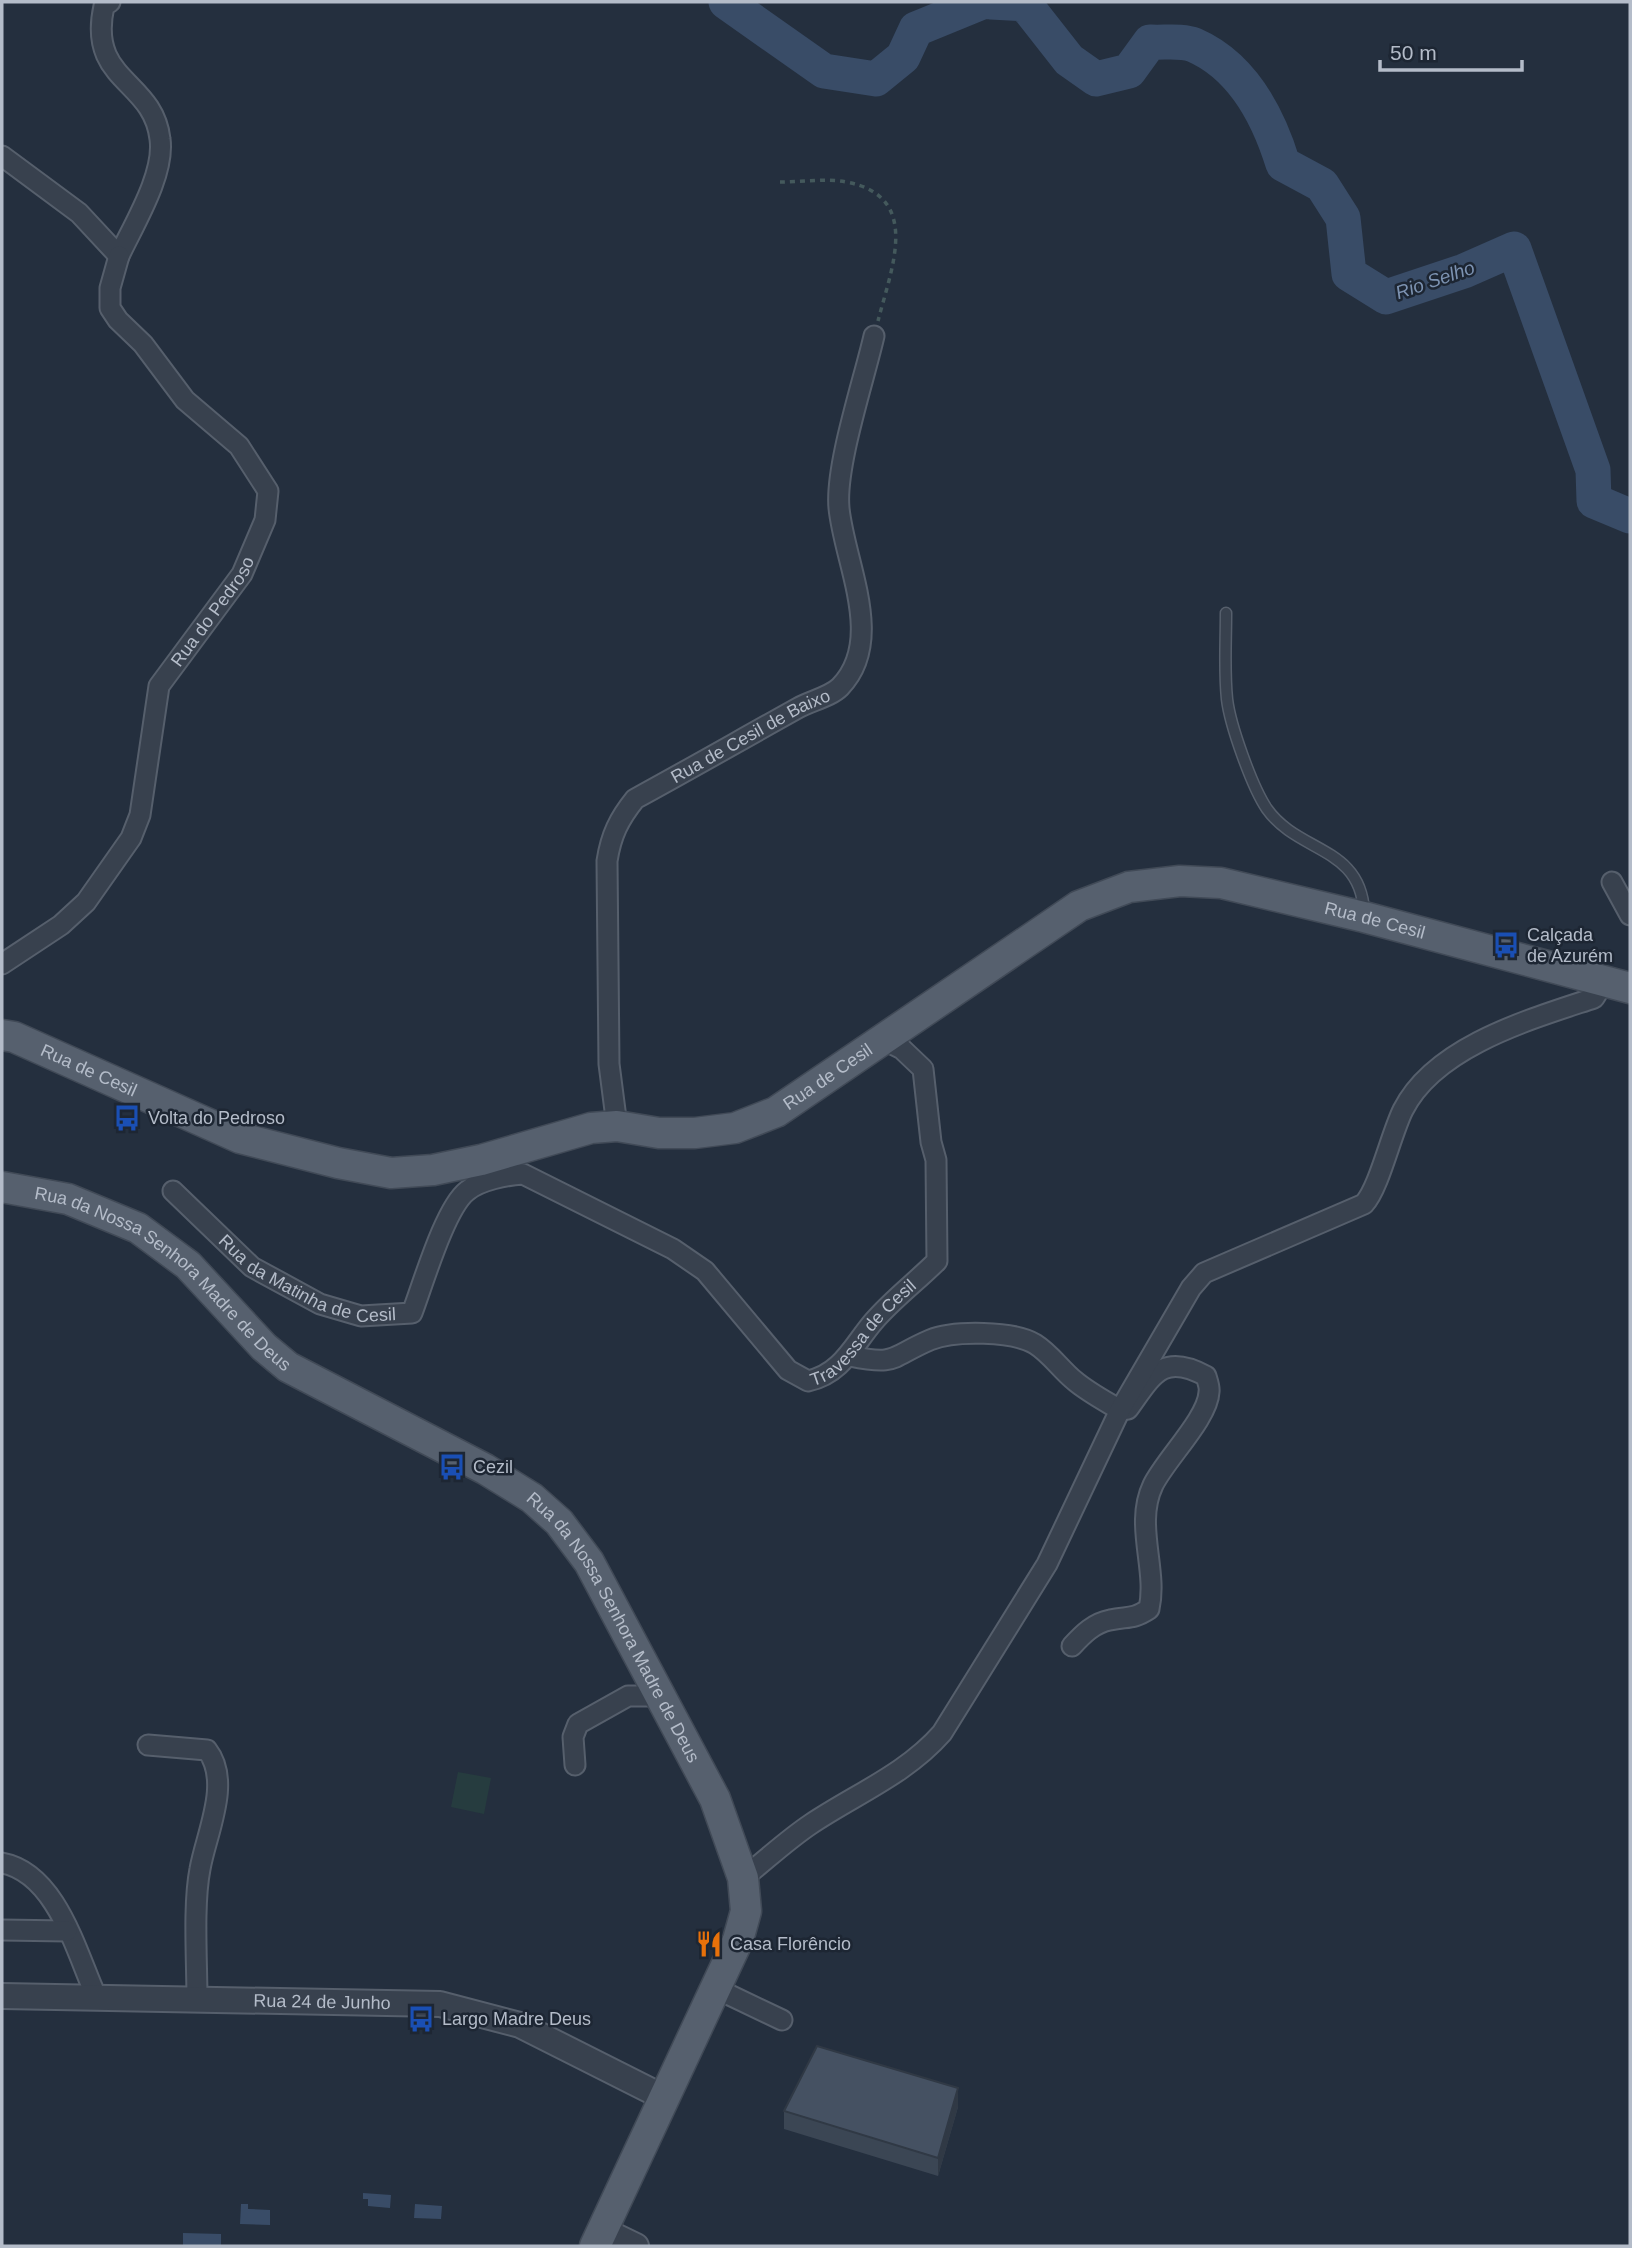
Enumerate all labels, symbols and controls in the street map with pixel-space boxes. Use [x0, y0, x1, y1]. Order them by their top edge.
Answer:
scale bar [1380, 28, 1522, 72]
text: 50 m [1390, 41, 1437, 64]
water label: Rio Selho [1393, 257, 1477, 303]
street label: Rua do Pedroso [167, 554, 258, 670]
street label: Rua de Cesil de Baixo [667, 685, 833, 787]
street label: Rua de Cesil [1322, 898, 1427, 943]
place label: Calçada de Azurém [1527, 925, 1613, 966]
bus stop icon: Calçada de Azurém [1491, 930, 1521, 960]
street label: Rua de Cesil [38, 1040, 140, 1101]
street label: Rua de Cesil [779, 1040, 876, 1114]
bus stop icon: Volta do Pedroso [112, 1103, 142, 1133]
place label: Volta do Pedroso [148, 1108, 285, 1128]
street label: Rua da Nossa Senhora Madre de Deus [33, 1183, 295, 1375]
street label: Rua da Matinha de Cesil [215, 1231, 396, 1326]
street label: Travessa de Cesil [808, 1275, 920, 1390]
bus stop icon: Cezil [437, 1452, 467, 1482]
place label: Cezil [473, 1457, 513, 1477]
street label: Rua da Nossa Senhora Madre de Deus [522, 1488, 704, 1766]
restaurant icon: Casa Florêncio [694, 1929, 724, 1959]
place label: Casa Florêncio [730, 1934, 851, 1954]
street label: Rua 24 de Junho [253, 1991, 391, 2013]
bus stop icon: Largo Madre Deus [406, 2004, 436, 2034]
place label: Largo Madre Deus [442, 2009, 591, 2029]

